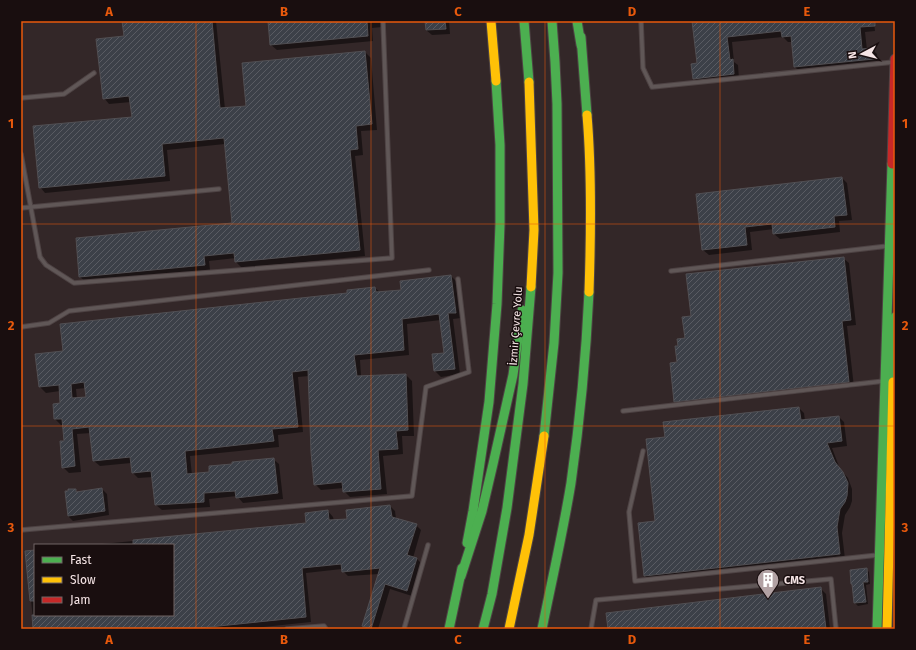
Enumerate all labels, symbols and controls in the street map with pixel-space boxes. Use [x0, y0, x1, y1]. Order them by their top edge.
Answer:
text: A [104, 4, 113, 19]
text: B [280, 4, 288, 19]
text: C [454, 4, 462, 19]
text: D [628, 4, 637, 19]
text: E [804, 4, 811, 19]
north arrow [842, 34, 882, 74]
text: N [846, 51, 859, 60]
text: 1 [8, 116, 14, 131]
text: 1 [902, 116, 908, 131]
street label: İzmir Çevre Yolu [506, 286, 525, 366]
text: 2 [8, 318, 15, 333]
text: 2 [902, 318, 909, 333]
text: 3 [7, 520, 15, 535]
text: 3 [901, 520, 909, 535]
legend [34, 544, 174, 616]
text: Fast [70, 553, 92, 567]
building icon: CMS [755, 567, 781, 600]
text: Slow [70, 573, 96, 587]
place label: CMS [784, 574, 806, 587]
text: Jam [70, 593, 90, 607]
text: A [104, 632, 113, 647]
text: B [280, 632, 288, 647]
text: C [454, 632, 462, 647]
text: D [628, 632, 637, 647]
text: E [804, 632, 811, 647]

